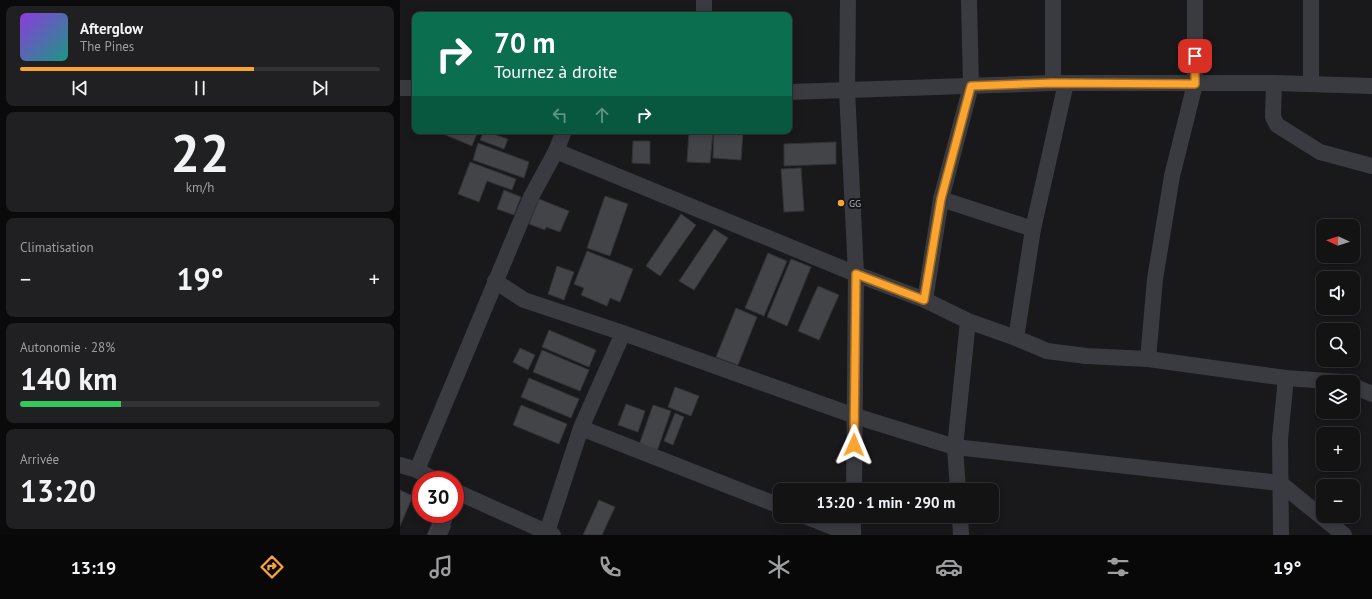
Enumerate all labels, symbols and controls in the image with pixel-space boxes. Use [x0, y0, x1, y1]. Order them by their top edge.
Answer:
text: Afterglow [80, 19, 143, 38]
text: 70 m [494, 24, 555, 61]
icon: right [428, 28, 480, 80]
text: The Pines [80, 38, 134, 55]
pin [1178, 39, 1212, 73]
icon: arrive [1184, 45, 1206, 67]
text: Tournez à droite [494, 60, 617, 83]
icon: previous [69, 77, 91, 99]
icon: pause [189, 77, 211, 99]
icon: next [309, 77, 331, 99]
icon: left [549, 104, 571, 126]
icon: ahead [591, 104, 613, 126]
icon: right [633, 104, 655, 126]
text: 22 [171, 119, 229, 186]
text: km/h [186, 179, 214, 196]
place label: GG [849, 197, 861, 210]
marker: GG [836, 198, 846, 208]
north arrow [1316, 219, 1360, 263]
map controls [1316, 219, 1360, 523]
text: Climatisation [20, 239, 94, 256]
text: 19° [176, 259, 224, 298]
text: − [20, 265, 31, 293]
text: + [369, 265, 380, 293]
button: sound [1316, 271, 1360, 315]
button: search [1316, 323, 1360, 367]
text: Autonomie · 28% [20, 339, 115, 356]
text: 140 km [20, 359, 118, 398]
button: layers [1316, 375, 1360, 419]
position arrow [833, 424, 875, 466]
button: + [1316, 427, 1360, 471]
text: Arrivée [20, 451, 59, 468]
text: 13:20 [20, 471, 96, 510]
speed limit sign: 30 [412, 471, 464, 523]
button: − [1316, 479, 1360, 523]
text: 13:20 · 1 min · 290 m [817, 493, 955, 512]
icon: directions [258, 553, 286, 581]
icon: music [427, 553, 455, 581]
icon: phone [596, 553, 624, 581]
icon: climate [765, 553, 793, 581]
icon: car [935, 553, 963, 581]
icon: filters [1104, 553, 1132, 581]
text: 13:19 [71, 556, 116, 579]
text: 19° [1273, 556, 1301, 579]

